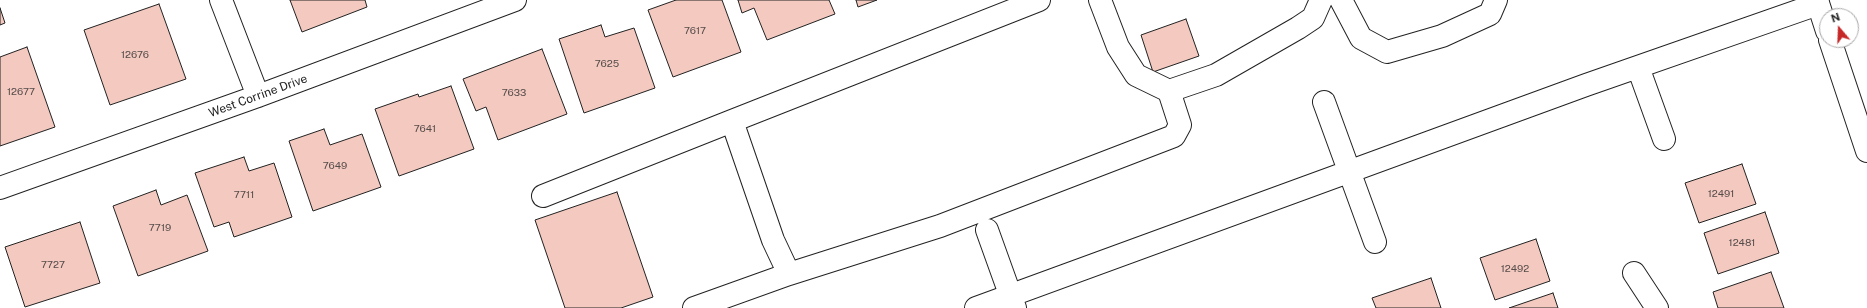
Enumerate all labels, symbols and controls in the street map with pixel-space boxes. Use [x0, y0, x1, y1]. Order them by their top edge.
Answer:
north arrow [1819, 8, 1859, 48]
text: N [1829, 11, 1841, 25]
house number: 7617 [684, 25, 706, 37]
house number: 12676 [121, 49, 149, 61]
house number: 7625 [595, 58, 619, 70]
street label: West Corrine Drive [207, 71, 309, 121]
house number: 12677 [7, 86, 35, 98]
house number: 7633 [502, 87, 526, 99]
house number: 7641 [414, 123, 436, 135]
house number: 7649 [323, 160, 347, 172]
house number: 12491 [1708, 188, 1734, 200]
house number: 7711 [234, 189, 254, 201]
house number: 7719 [149, 222, 171, 234]
house number: 12481 [1729, 237, 1755, 249]
house number: 7727 [41, 259, 65, 271]
house number: 12492 [1501, 263, 1529, 275]

